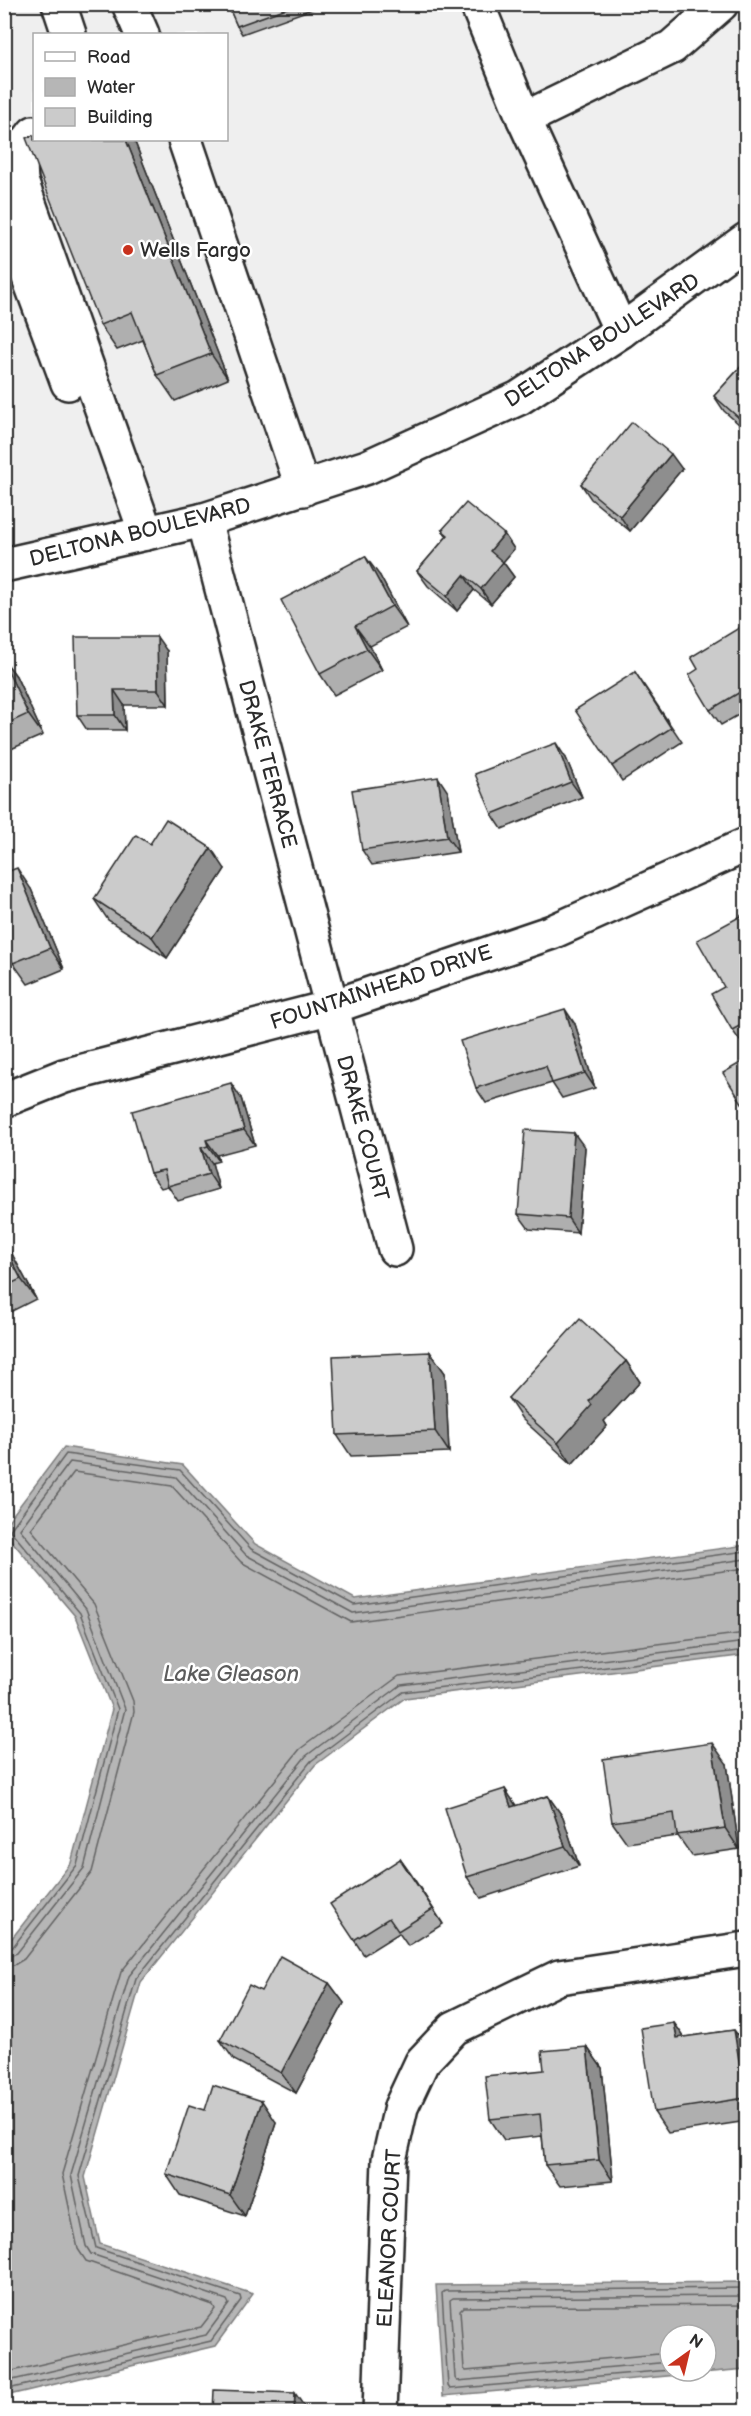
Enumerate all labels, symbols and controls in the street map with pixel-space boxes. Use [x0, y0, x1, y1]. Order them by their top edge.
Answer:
legend [33, 33, 228, 141]
text: Road [87, 47, 131, 68]
text: Water [87, 77, 135, 98]
text: Building [87, 107, 153, 128]
place label: Wells Fargo [140, 238, 251, 263]
marker: Wells Fargo [121, 243, 135, 257]
street label: DELTONA BOULEVARD [500, 268, 704, 413]
street label: DELTONA BOULEVARD [27, 493, 253, 572]
street label: DRAKE TERRACE [233, 677, 302, 851]
street label: FOUNTAINHEAD DRIVE [267, 940, 495, 1035]
street label: DRAKE COURT [331, 1052, 394, 1204]
water label: Lake Gleason [163, 1661, 299, 1688]
street label: ELEANOR COURT [372, 2148, 407, 2328]
north arrow [658, 2323, 718, 2383]
text: N [685, 2331, 706, 2353]

